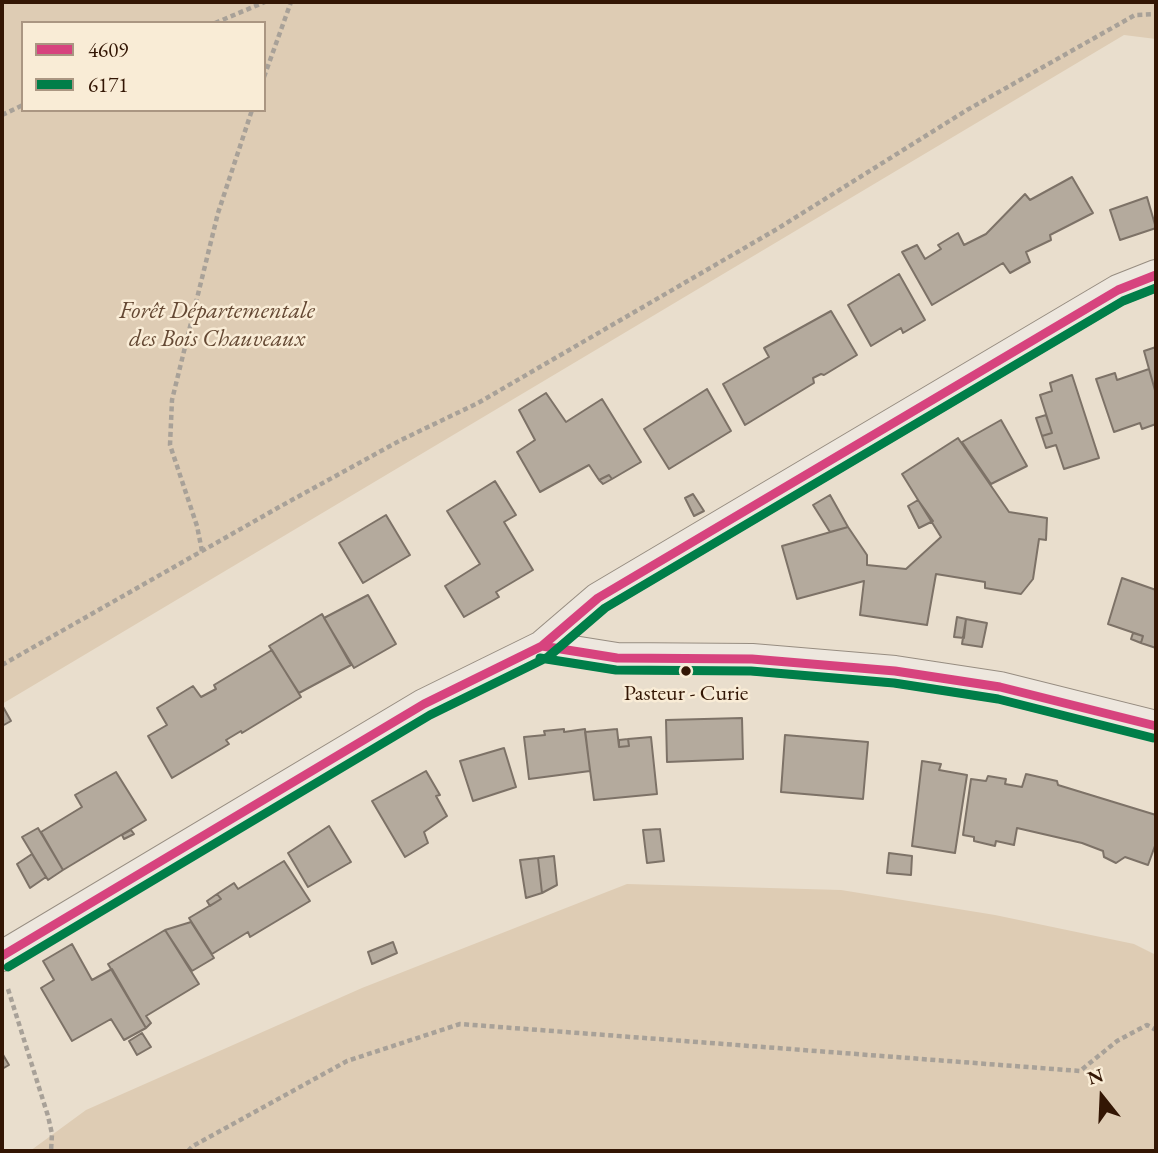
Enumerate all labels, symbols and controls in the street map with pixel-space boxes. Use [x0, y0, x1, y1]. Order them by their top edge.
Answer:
legend [21, 21, 266, 112]
text: 4609 [88, 36, 128, 63]
text: 6171 [88, 71, 128, 98]
park label: Forêt Départementale des Bois Chauveaux [119, 297, 315, 353]
marker: Pasteur - Curie [679, 664, 693, 678]
place label: Pasteur - Curie [624, 681, 748, 707]
north arrow [1067, 1062, 1137, 1132]
text: N [1084, 1062, 1107, 1091]

